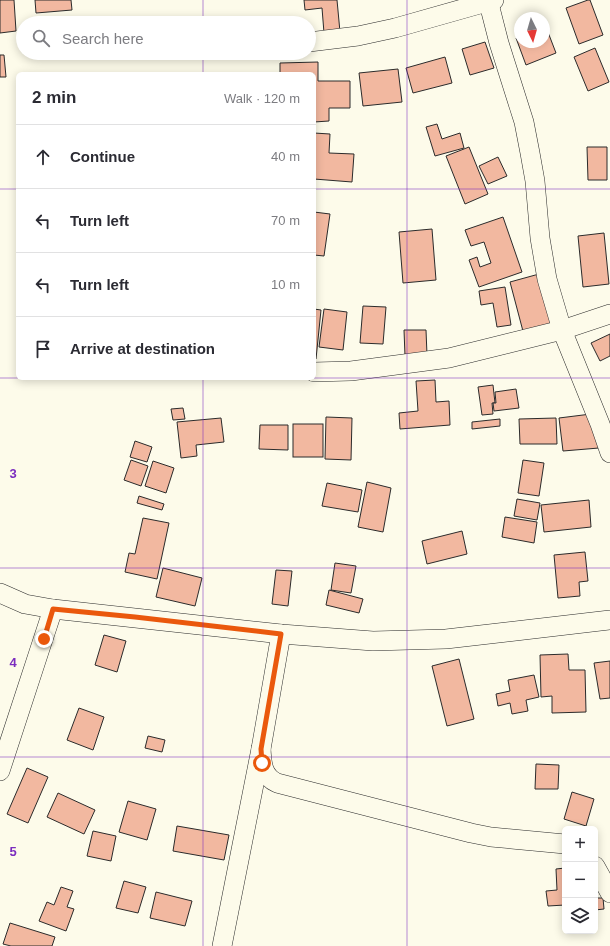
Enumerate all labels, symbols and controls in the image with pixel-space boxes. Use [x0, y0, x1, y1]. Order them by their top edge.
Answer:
north arrow [514, 12, 550, 48]
search box [16, 16, 316, 60]
icon: search [30, 27, 52, 49]
text: Search here [62, 30, 144, 47]
text: 2 min [32, 88, 76, 107]
text: Walk · 120 m [224, 91, 300, 106]
icon: ahead [32, 146, 54, 168]
text: Continue [70, 148, 135, 165]
text: 40 m [271, 149, 300, 164]
icon: left [32, 210, 54, 232]
text: Turn left [70, 212, 129, 229]
text: 70 m [271, 213, 300, 228]
icon: left [32, 274, 54, 296]
text: Turn left [70, 276, 129, 293]
text: 10 m [271, 277, 300, 292]
icon: arrive [32, 338, 54, 360]
text: Arrive at destination [70, 340, 215, 357]
text: 3 [9, 466, 17, 481]
route end [35, 630, 53, 648]
text: 4 [9, 655, 17, 670]
route start [253, 754, 271, 772]
map controls [562, 826, 598, 934]
button: + [562, 826, 598, 862]
text: 5 [9, 844, 17, 859]
button: − [562, 862, 598, 898]
button: layers [562, 898, 598, 934]

